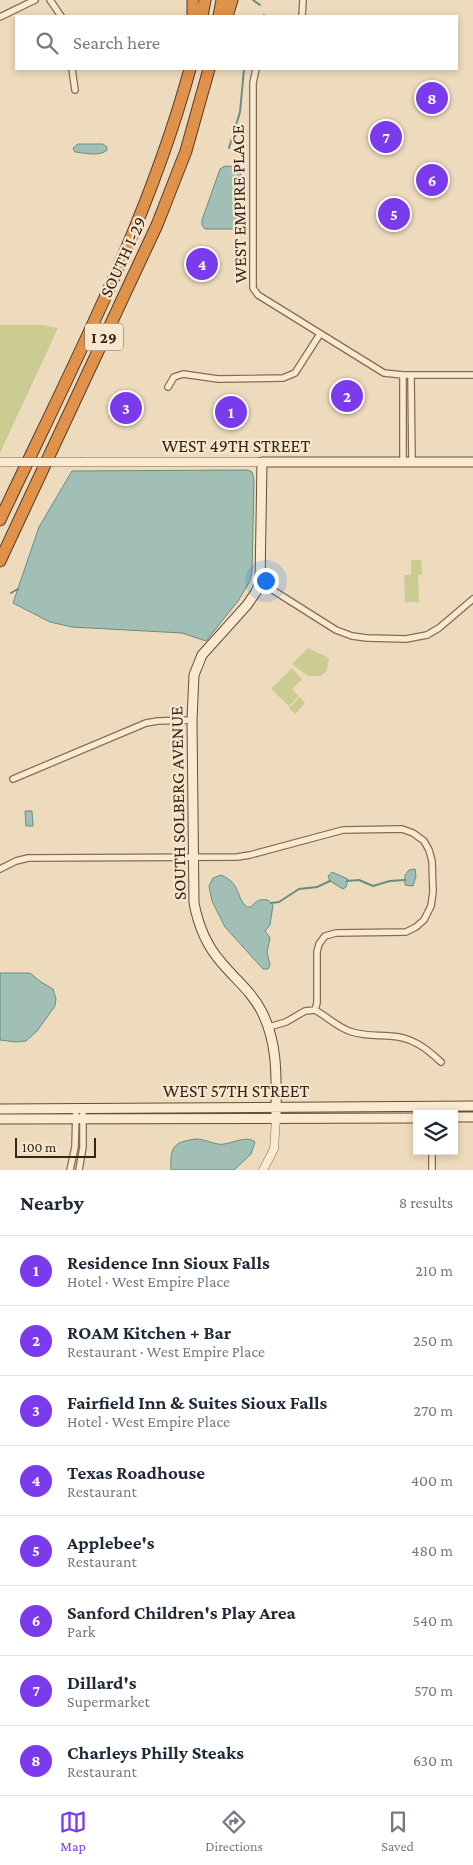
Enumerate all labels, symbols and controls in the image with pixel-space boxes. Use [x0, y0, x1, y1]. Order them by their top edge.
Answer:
search box [15, 15, 458, 70]
icon: search [33, 29, 61, 57]
text: Search here [73, 32, 160, 53]
pin: 8 [416, 79, 448, 117]
pin: 7 [370, 118, 402, 156]
street label: WEST EMPIRE PLACE [228, 124, 250, 284]
pin: 6 [416, 161, 448, 199]
pin: 5 [378, 195, 410, 233]
street label: SOUTH I-29 [96, 214, 150, 300]
pin: 4 [186, 245, 218, 283]
road number: I 29 [85, 324, 123, 351]
pin: 2 [331, 377, 363, 415]
pin: 3 [110, 389, 142, 427]
pin: 1 [215, 393, 247, 431]
street label: WEST 49TH STREET [162, 436, 310, 456]
your location [253, 568, 279, 594]
street label: SOUTH SOLBERG AVENUE [166, 706, 190, 900]
street label: WEST 57TH STREET [163, 1081, 309, 1101]
map controls [413, 1110, 458, 1155]
button: layers [413, 1110, 458, 1155]
scale bar [15, 1135, 96, 1158]
text: 100 m [22, 1139, 56, 1155]
text: Nearby [20, 1191, 84, 1215]
text: 8 results [399, 1194, 453, 1211]
text: Residence Inn Sioux Falls [67, 1252, 270, 1273]
text: 1 [33, 1262, 39, 1279]
text: 210 m [415, 1262, 453, 1279]
text: Hotel · West Empire Place [67, 1273, 230, 1290]
text: ROAM Kitchen + Bar [67, 1322, 231, 1343]
text: 2 [32, 1332, 40, 1349]
text: 250 m [413, 1332, 453, 1349]
text: Restaurant · West Empire Place [67, 1343, 265, 1360]
text: Fairfield Inn & Suites Sioux Falls [67, 1392, 327, 1413]
text: 3 [32, 1402, 40, 1419]
text: 270 m [414, 1402, 453, 1419]
text: Hotel · West Empire Place [67, 1413, 230, 1430]
text: Texas Roadhouse [67, 1462, 205, 1483]
text: 4 [32, 1472, 40, 1489]
text: 400 m [411, 1472, 453, 1489]
text: Restaurant [67, 1483, 137, 1500]
text: Applebee's [67, 1532, 155, 1553]
text: 5 [32, 1542, 40, 1559]
text: 480 m [411, 1542, 453, 1559]
text: Restaurant [67, 1553, 137, 1570]
text: Sanford Children's Play Area [67, 1602, 296, 1623]
text: 6 [32, 1612, 40, 1629]
text: 540 m [412, 1612, 453, 1629]
text: Park [67, 1623, 95, 1640]
text: Dillard's [67, 1672, 136, 1693]
text: 7 [32, 1682, 40, 1699]
text: 570 m [414, 1682, 453, 1699]
text: Supermarket [67, 1693, 150, 1710]
text: Charleys Philly Steaks [67, 1742, 244, 1763]
text: 8 [31, 1752, 41, 1769]
text: 630 m [413, 1752, 453, 1769]
text: Restaurant [67, 1763, 137, 1780]
tab: Map [59, 1808, 87, 1854]
tab: Directions [205, 1808, 263, 1854]
tab: Saved [381, 1808, 414, 1854]

